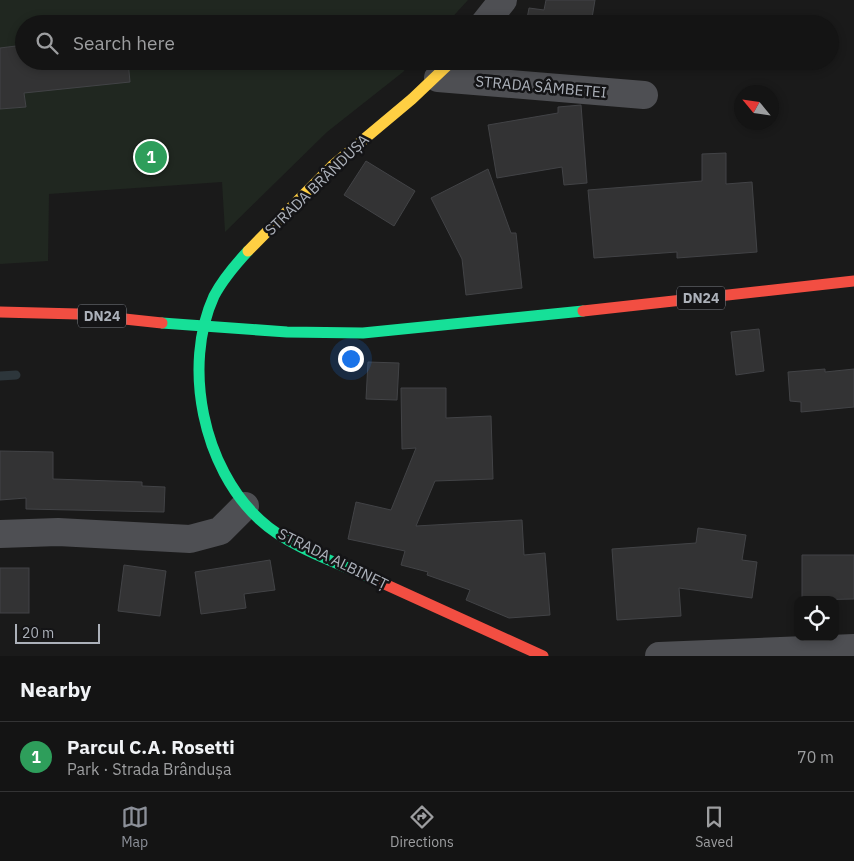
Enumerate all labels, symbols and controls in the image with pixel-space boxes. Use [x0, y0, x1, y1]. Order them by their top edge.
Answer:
search box [15, 15, 839, 70]
icon: search [33, 29, 61, 57]
text: Search here [73, 31, 175, 55]
street label: STRADA SÂMBETEI [475, 71, 607, 102]
north arrow [734, 85, 779, 130]
street label: STRADA BRÂNDUȘA [261, 130, 373, 239]
pin: 1 [135, 138, 167, 176]
road number: DN24 [677, 286, 725, 310]
road number: DN24 [78, 304, 126, 328]
your location [338, 346, 364, 372]
street label: STRADA ALBINEȚ [275, 524, 392, 594]
map controls [794, 596, 839, 641]
button: locate [794, 596, 839, 641]
scale bar [15, 621, 100, 644]
text: 20 m [22, 624, 54, 642]
text: Nearby [20, 675, 91, 703]
text: Parcul C.A. Rosetti [67, 735, 235, 759]
text: 1 [31, 747, 41, 767]
text: 70 m [797, 747, 834, 767]
text: Park · Strada Brândușa [67, 759, 232, 779]
tab: Map [121, 803, 149, 851]
tab: Directions [390, 803, 454, 851]
tab: Saved [695, 803, 733, 851]

